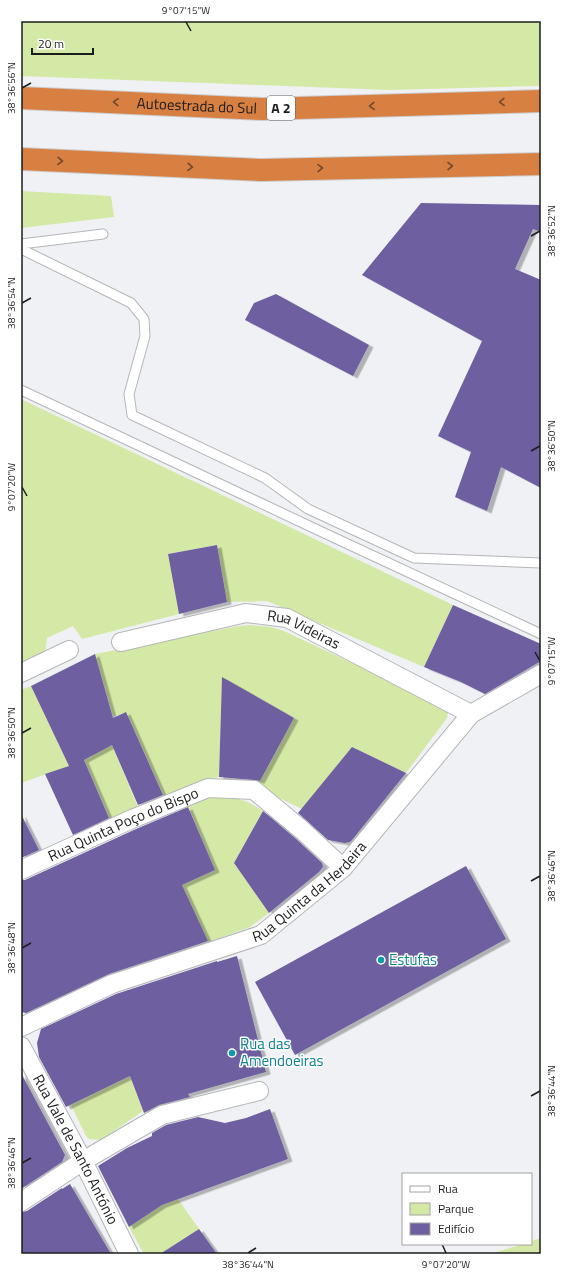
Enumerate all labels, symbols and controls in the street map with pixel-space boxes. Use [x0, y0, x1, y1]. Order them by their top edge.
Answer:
text: 9°07'15"W [162, 3, 210, 18]
scale bar [32, 30, 93, 56]
text: 20 m [38, 34, 64, 53]
text: 38°36'56"N [4, 62, 19, 114]
street label: Autoestrada do Sul [136, 91, 257, 120]
road number: A 2 [267, 96, 295, 120]
one-way arrow [113, 98, 119, 107]
one-way arrow [499, 98, 505, 107]
one-way arrow [369, 102, 375, 110]
one-way arrow [57, 156, 63, 165]
one-way arrow [447, 161, 453, 170]
one-way arrow [187, 162, 193, 171]
one-way arrow [317, 164, 323, 173]
text: 38°36'52"N [544, 205, 559, 257]
text: 38°36'54"N [4, 277, 19, 329]
text: 38°36'50"N [544, 420, 559, 472]
text: 9°07'20"W [4, 463, 19, 511]
street label: Rua Videiras [266, 604, 345, 655]
text: 9°07'15"W [544, 637, 559, 685]
text: 38°36'50"N [4, 707, 19, 759]
street label: Rua Quinta Poço do Bispo [44, 781, 202, 867]
street label: Rua Quinta da Herdeira [249, 836, 372, 948]
text: 38°36'46"N [544, 850, 559, 902]
text: 38°36'48"N [4, 922, 19, 974]
place label: Estufas [389, 948, 437, 971]
marker: Estufas [376, 955, 386, 965]
place label: Rua das Amendoeiras [240, 1032, 324, 1072]
marker: Rua das Amendoeiras [227, 1048, 237, 1058]
text: 38°36'44"N [544, 1065, 559, 1117]
street label: Rua Vale de Santo António [27, 1070, 125, 1228]
text: 38°36'46"N [4, 1137, 19, 1189]
legend [402, 1173, 532, 1245]
text: Rua [438, 1179, 458, 1198]
text: Parque [438, 1199, 474, 1218]
text: Edifício [438, 1219, 474, 1238]
text: 38°36'44"N [222, 1257, 274, 1272]
text: 9°07'20"W [422, 1257, 470, 1272]

